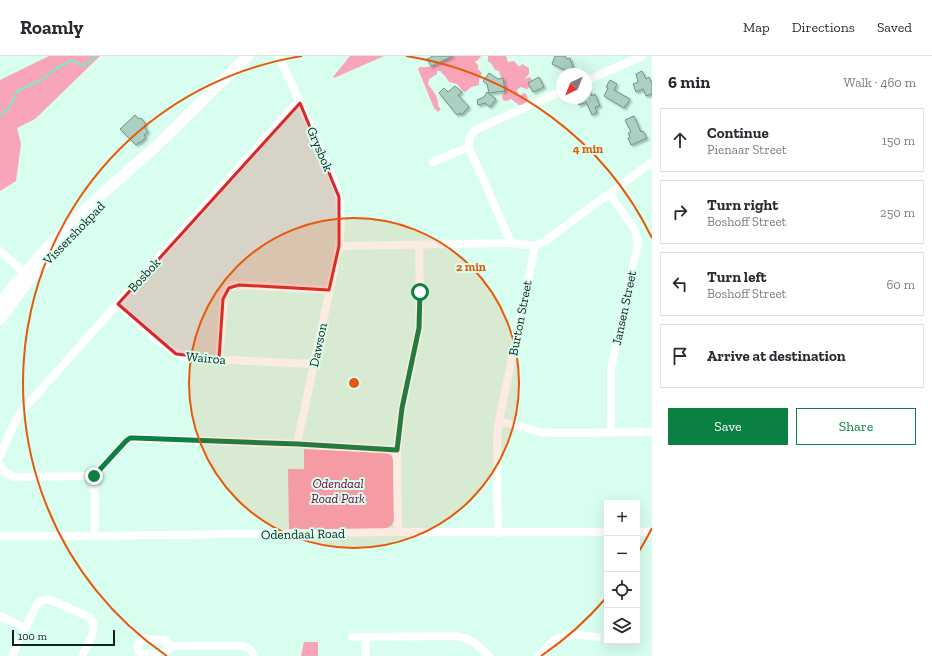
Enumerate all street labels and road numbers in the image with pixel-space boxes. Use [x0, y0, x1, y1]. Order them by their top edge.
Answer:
street label: Grysbok [304, 124, 336, 174]
street label: Vissershokpad [40, 198, 108, 268]
street label: Bosbok [125, 255, 163, 295]
street label: Jansen Street [609, 269, 639, 347]
street label: Burton Street [505, 279, 535, 357]
street label: Dawson [306, 321, 330, 368]
street label: Wairoa [185, 349, 227, 367]
street label: Odendaal Road [261, 526, 345, 542]

